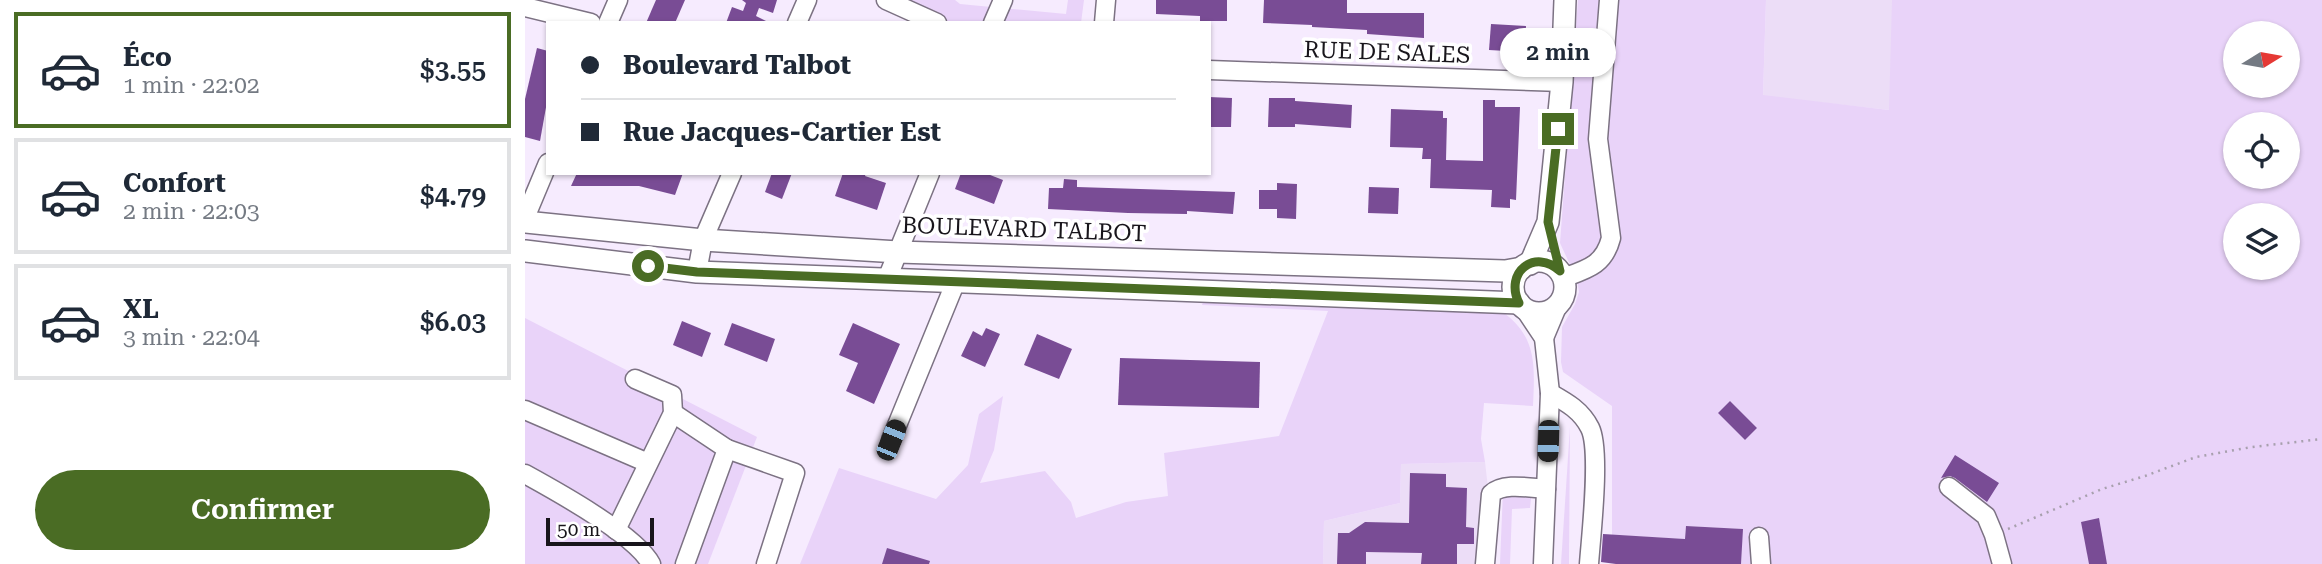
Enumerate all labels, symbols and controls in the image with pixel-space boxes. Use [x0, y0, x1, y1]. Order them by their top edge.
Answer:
north arrow [2223, 21, 2299, 98]
map controls [2223, 21, 2300, 280]
callout: 2 min [1500, 27, 1616, 76]
street label: RUE DE SALES [1303, 36, 1471, 69]
icon: car [39, 39, 102, 102]
text: 2 min [1526, 39, 1590, 66]
text: Éco [123, 42, 172, 72]
text: Boulevard Talbot [623, 50, 851, 80]
text: $3.55 [420, 55, 486, 85]
text: 1 min · 22:02 [123, 72, 260, 99]
button: locate [2223, 112, 2300, 189]
route end [1542, 113, 1574, 145]
text: Rue Jacques-Cartier Est [623, 117, 941, 147]
icon: car [39, 165, 102, 228]
text: Confort [123, 168, 226, 198]
text: $4.79 [420, 181, 486, 211]
text: 2 min · 22:03 [123, 198, 260, 225]
button: layers [2223, 203, 2300, 280]
street label: BOULEVARD TALBOT [901, 212, 1147, 247]
route start [632, 250, 664, 282]
icon: car [39, 291, 102, 354]
text: XL [123, 294, 159, 324]
text: $6.03 [420, 307, 486, 337]
text: 3 min · 22:04 [123, 324, 260, 351]
car [874, 417, 909, 463]
car [1537, 420, 1560, 462]
button: Confirmer [35, 470, 490, 550]
scale bar [546, 515, 655, 547]
text: 50 m [557, 518, 600, 541]

